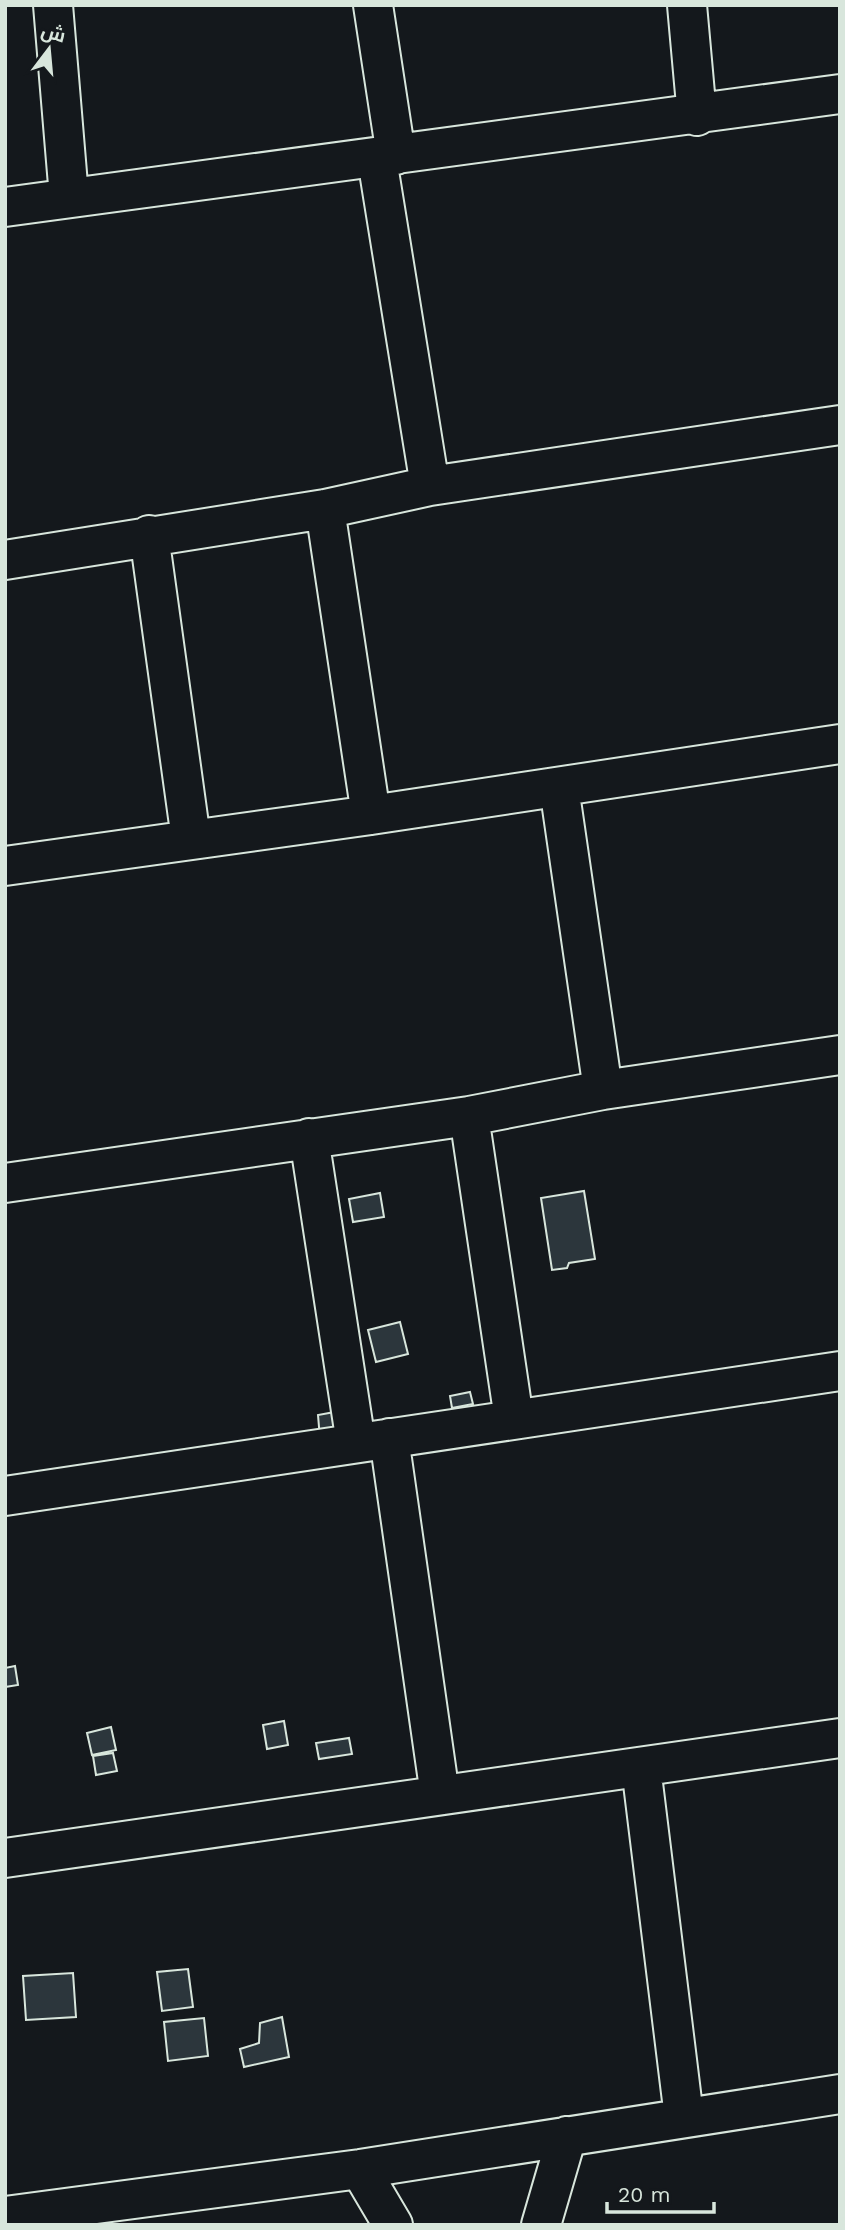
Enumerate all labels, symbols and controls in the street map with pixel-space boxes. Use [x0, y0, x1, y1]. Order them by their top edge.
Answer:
north arrow [14, 14, 84, 84]
text: ش [39, 19, 68, 48]
scale bar [607, 2170, 714, 2214]
text: 20 m [618, 2182, 670, 2207]

